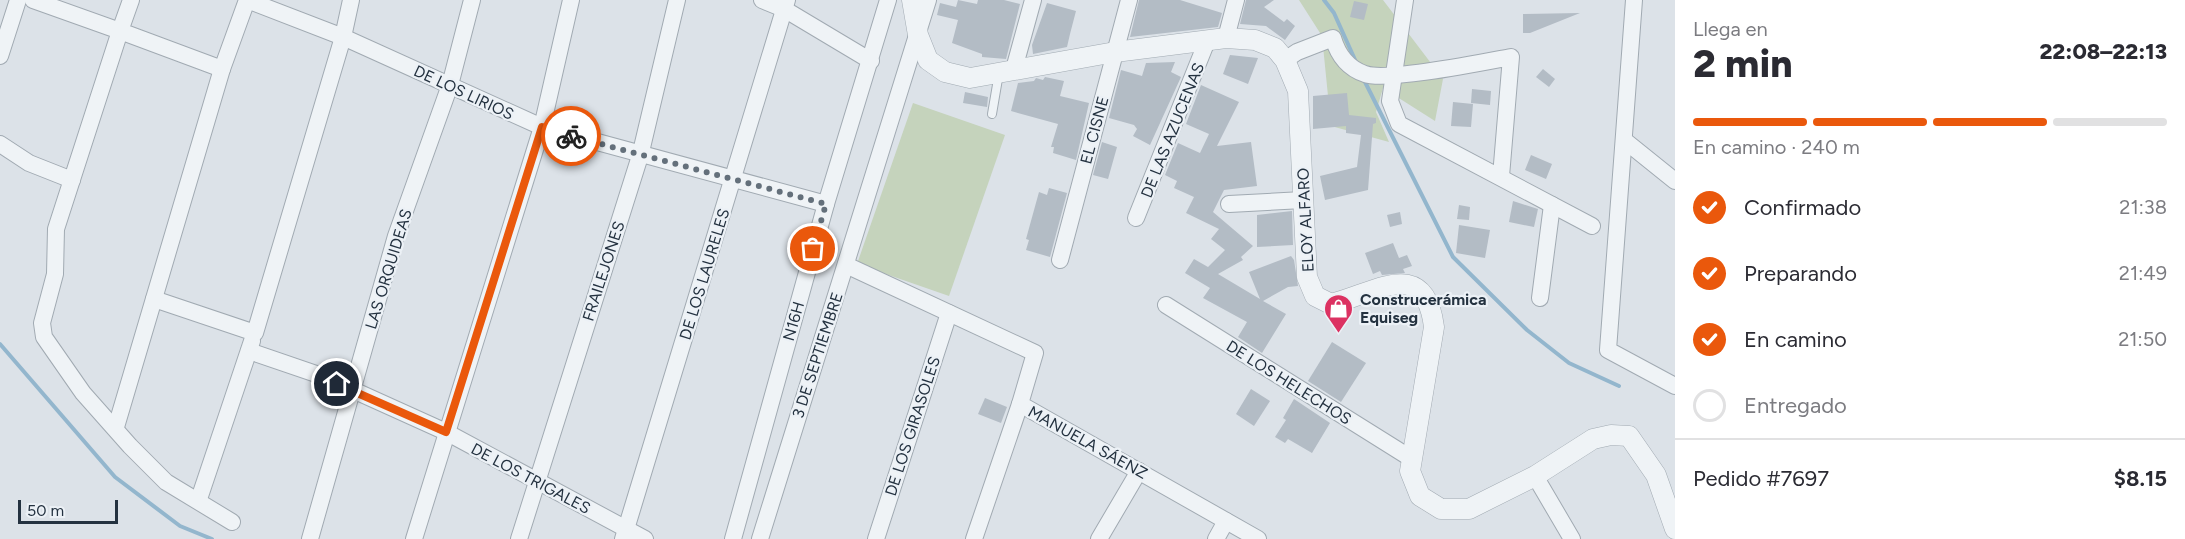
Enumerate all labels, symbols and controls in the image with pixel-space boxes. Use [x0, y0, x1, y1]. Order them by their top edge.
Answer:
text: Llega en [1693, 17, 1768, 41]
text: 22:08–22:13 [2039, 38, 2167, 65]
text: 2 min [1693, 40, 1793, 87]
street label: DE LAS AZUCENAS [1137, 60, 1208, 200]
street label: DE LOS LIRIOS [411, 61, 517, 124]
street label: EL CISNE [1076, 94, 1113, 166]
courier [541, 106, 601, 166]
icon: bike [555, 120, 588, 153]
text: En camino · 240 m [1693, 135, 1860, 159]
street label: ELOY ALFARO [1293, 167, 1318, 273]
icon: check [1693, 191, 1726, 224]
text: Confirmado [1744, 194, 1861, 221]
text: 21:38 [2119, 195, 2167, 219]
street label: DE LOS LAURELES [675, 206, 734, 342]
street label: LAS ORQUIDEAS [361, 207, 416, 332]
street label: FRAILEJONES [578, 219, 629, 324]
pin [787, 223, 838, 274]
icon: bag [796, 232, 829, 265]
icon: check [1693, 257, 1726, 290]
text: Preparando [1744, 260, 1857, 287]
text: 21:49 [2119, 261, 2167, 285]
street label: 3 DE SEPTIEMBRE [788, 290, 847, 420]
place label: Construcerámica Equiseg [1360, 290, 1487, 327]
shop icon: Construcerámica Equiseg [1323, 292, 1355, 334]
street label: N16H [779, 299, 808, 343]
icon: check [1693, 323, 1726, 356]
text: En camino [1744, 326, 1847, 353]
text: 21:50 [2118, 327, 2167, 351]
street label: DE LOS HELECHOS [1223, 336, 1355, 429]
street label: DE LOS GIRASOLES [881, 354, 944, 498]
pin [311, 358, 362, 409]
icon: home [320, 367, 353, 400]
text: Entregado [1744, 392, 1847, 419]
street label: MANUELA SÁENZ [1025, 402, 1151, 483]
street label: DE LOS TRIGALES [468, 439, 594, 518]
text: Pedido #7697 [1693, 465, 1829, 492]
text: $8.15 [2114, 465, 2167, 492]
scale bar [18, 497, 118, 524]
text: 50 m [27, 501, 64, 520]

